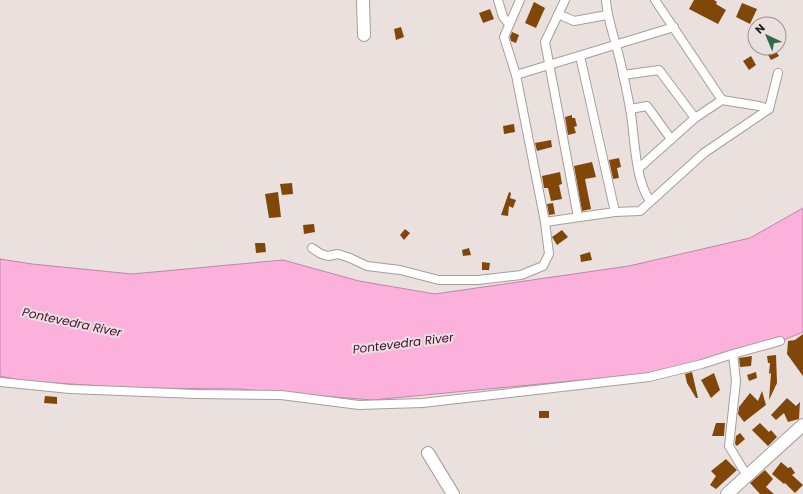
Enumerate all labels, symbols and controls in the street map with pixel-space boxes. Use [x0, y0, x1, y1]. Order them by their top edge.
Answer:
north arrow [747, 16, 787, 56]
text: N [752, 20, 769, 37]
water label: Pontevedra River [21, 303, 124, 341]
water label: Pontevedra River [352, 328, 455, 358]

